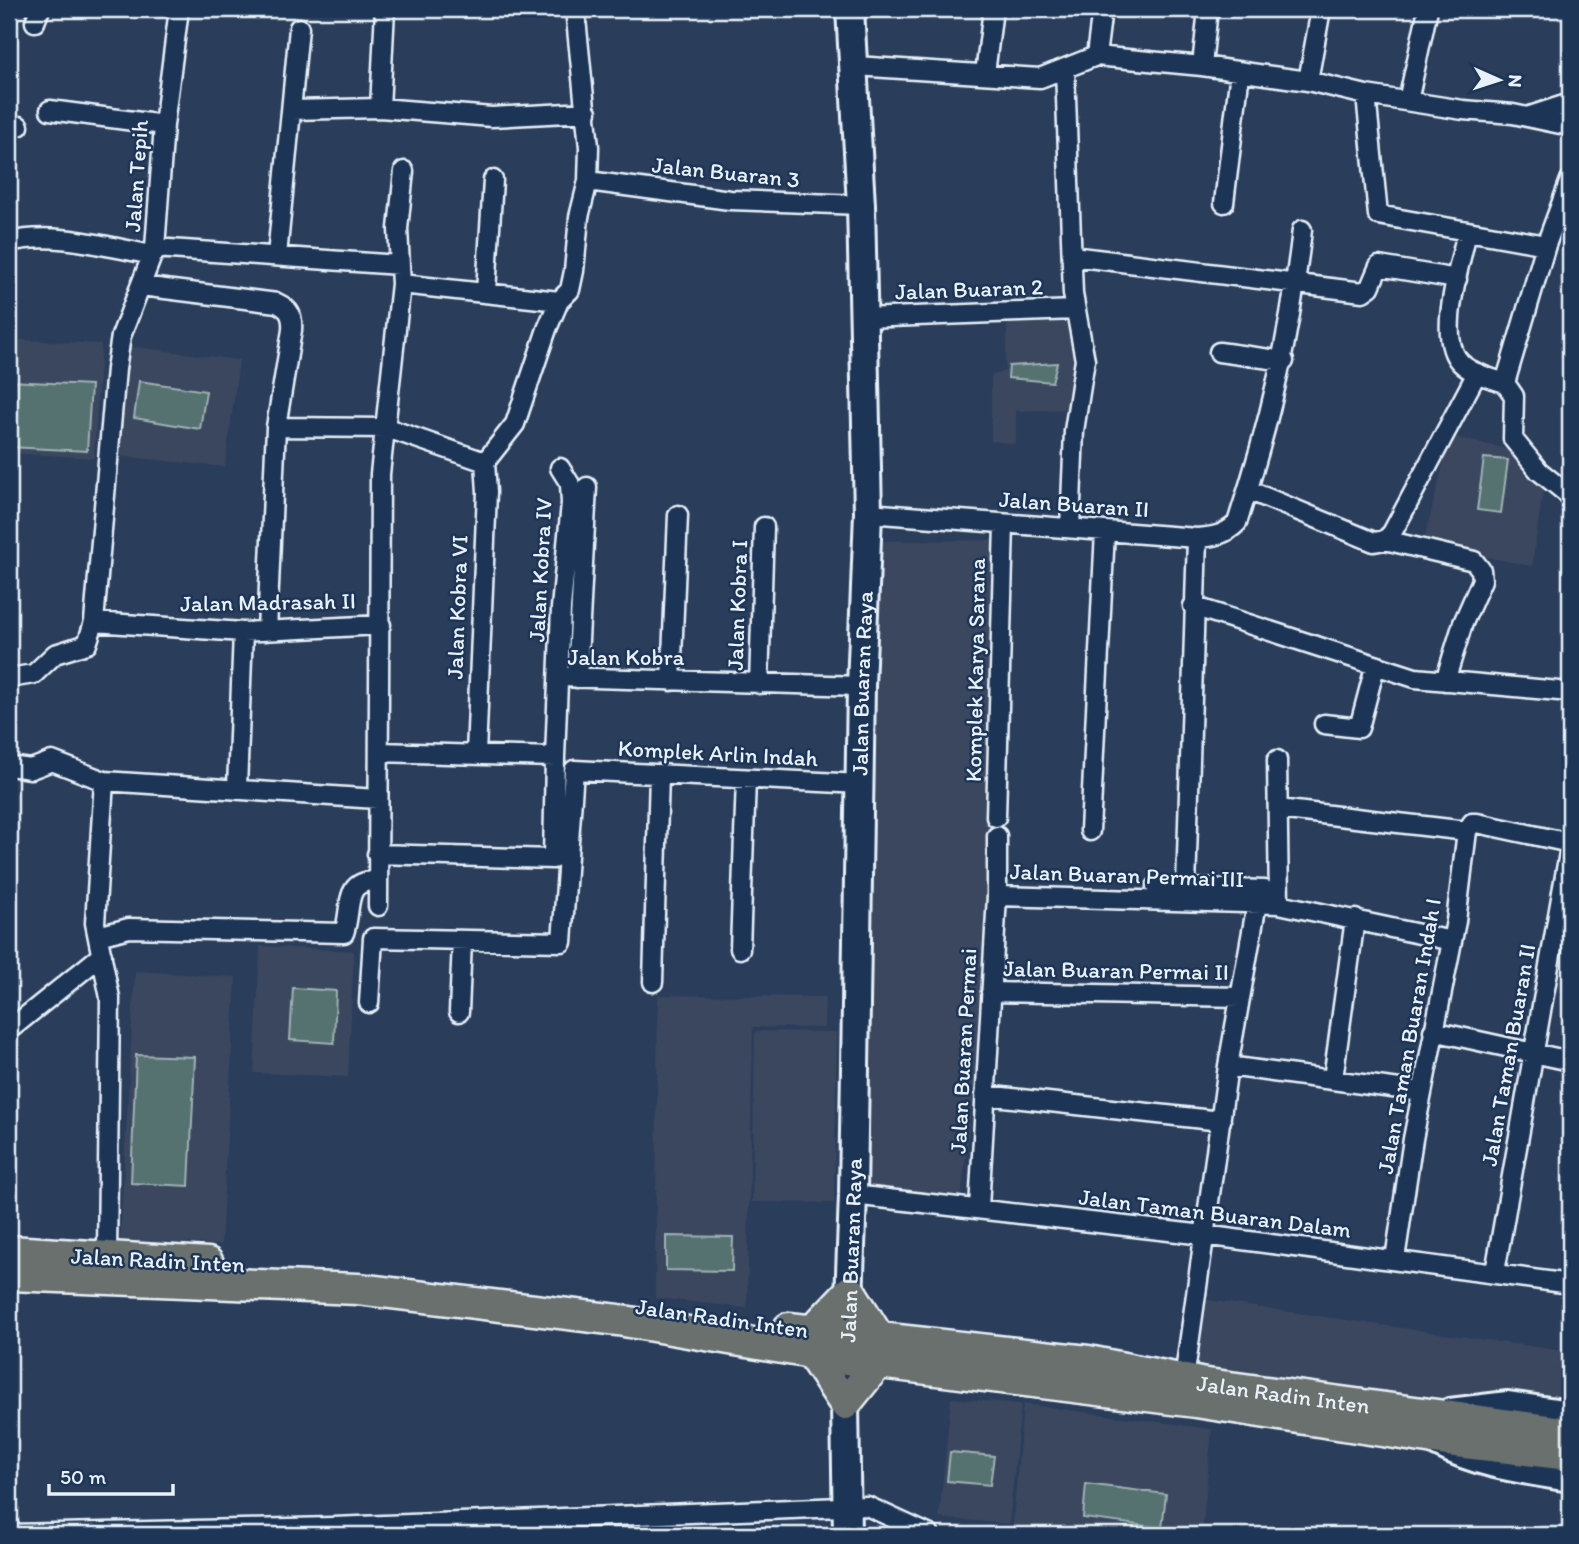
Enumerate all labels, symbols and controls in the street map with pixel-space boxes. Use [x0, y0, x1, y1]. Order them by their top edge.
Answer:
north arrow [1464, 46, 1534, 116]
text: N [1504, 74, 1527, 88]
street label: Jalan Tepih [118, 118, 154, 233]
street label: Jalan Buaran 3 [651, 150, 801, 194]
street label: Jalan Buaran 2 [895, 272, 1043, 306]
street label: Jalan Buaran II [998, 485, 1150, 523]
street label: Jalan Kobra IV [522, 497, 558, 643]
street label: Jalan Kobra VI [440, 534, 474, 680]
street label: Jalan Kobra I [721, 539, 753, 671]
street label: Komplek Karya Sarana [959, 558, 991, 782]
street label: Jalan Madrasah II [180, 586, 356, 618]
street label: Jalan Buaran Raya [846, 590, 879, 776]
street label: Jalan Kobra [567, 643, 685, 671]
street label: Komplek Arlin Indah [617, 734, 819, 772]
street label: Jalan Buaran Permai III [1009, 857, 1245, 893]
street label: Jalan Taman Buaran Indah I [1371, 896, 1447, 1176]
street label: Jalan Taman Buaran II [1475, 942, 1541, 1168]
street label: Jalan Buaran Permai [944, 947, 982, 1155]
street label: Jalan Buaran Permai II [1003, 954, 1229, 986]
street label: Jalan Buaran Raya [833, 1158, 868, 1343]
street label: Jalan Taman Buaran Dalam [1077, 1182, 1353, 1244]
street label: Jalan Radin Inten [70, 1241, 246, 1279]
street label: Jalan Radin Inten [634, 1292, 810, 1344]
street label: Jalan Radin Inten [1195, 1369, 1372, 1420]
scale bar [49, 1453, 173, 1497]
text: 50 m [60, 1464, 107, 1489]

